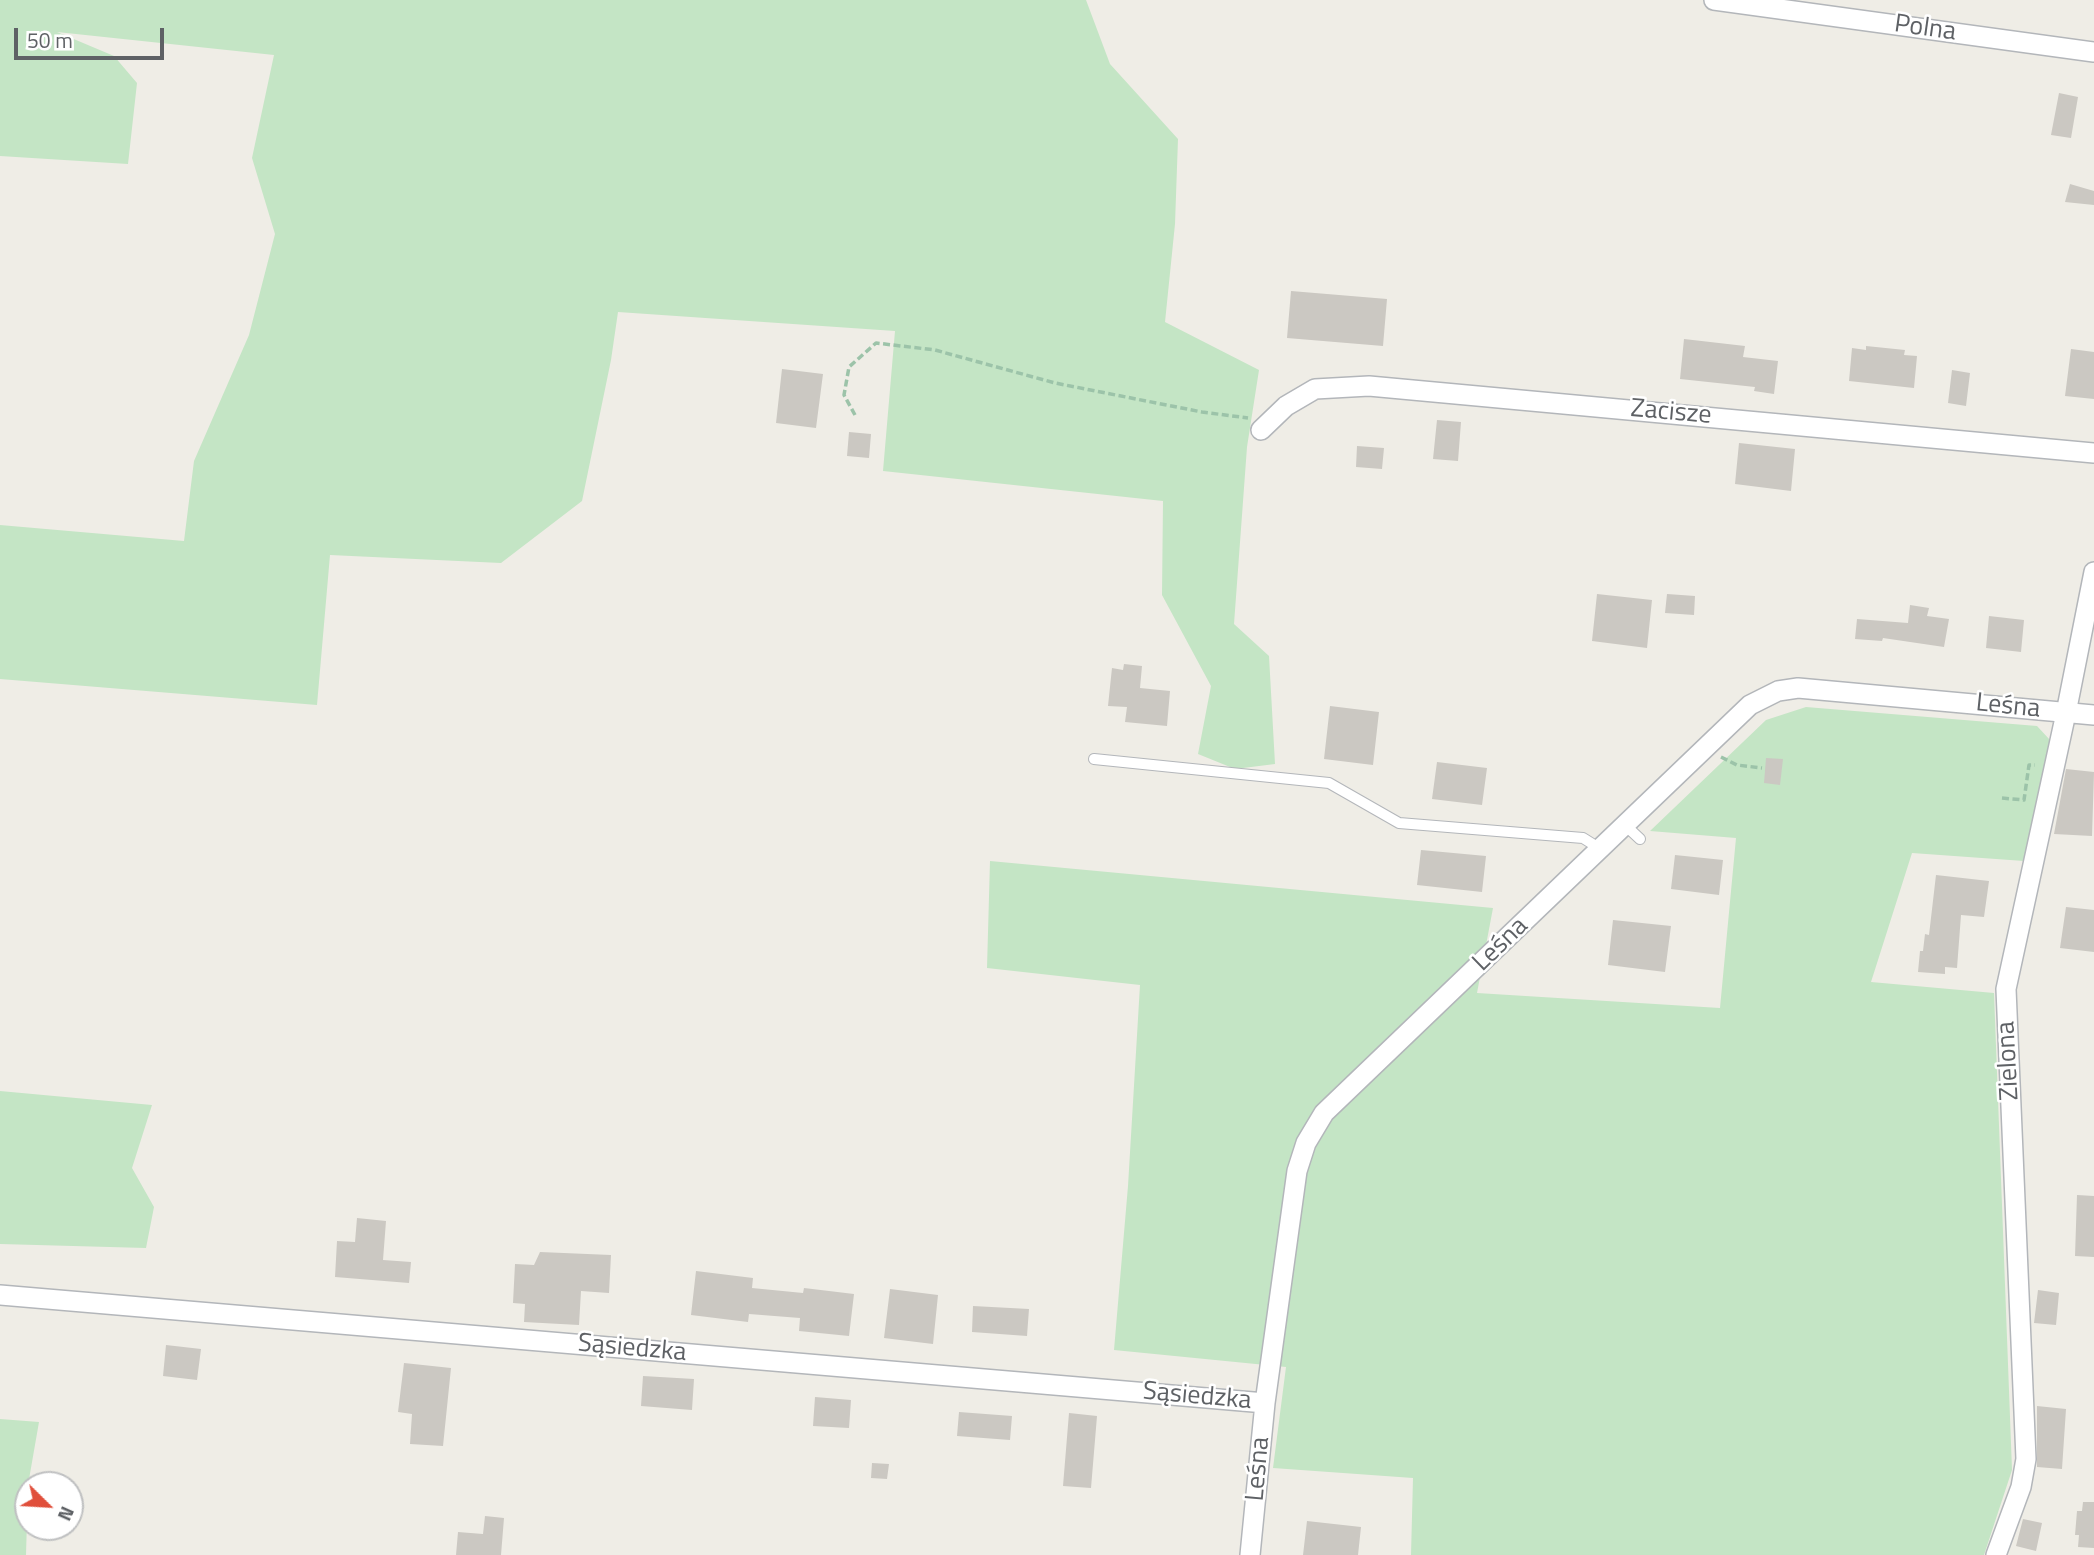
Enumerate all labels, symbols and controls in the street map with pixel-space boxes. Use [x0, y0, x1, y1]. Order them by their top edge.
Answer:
street label: Polna [1892, 9, 1958, 49]
scale bar [18, 14, 168, 58]
text: 50 m [27, 24, 73, 56]
street label: Zacisze [1629, 394, 1713, 432]
street label: Leśna [1974, 688, 2042, 726]
street label: Leśna [1467, 911, 1535, 979]
street label: Zielona [1991, 1020, 2027, 1102]
street label: Sąsiedzka [576, 1329, 688, 1369]
street label: Sąsiedzka [1141, 1377, 1253, 1417]
street label: Leśna [1241, 1435, 1277, 1503]
north arrow [14, 1471, 84, 1541]
text: N [51, 1502, 83, 1526]

